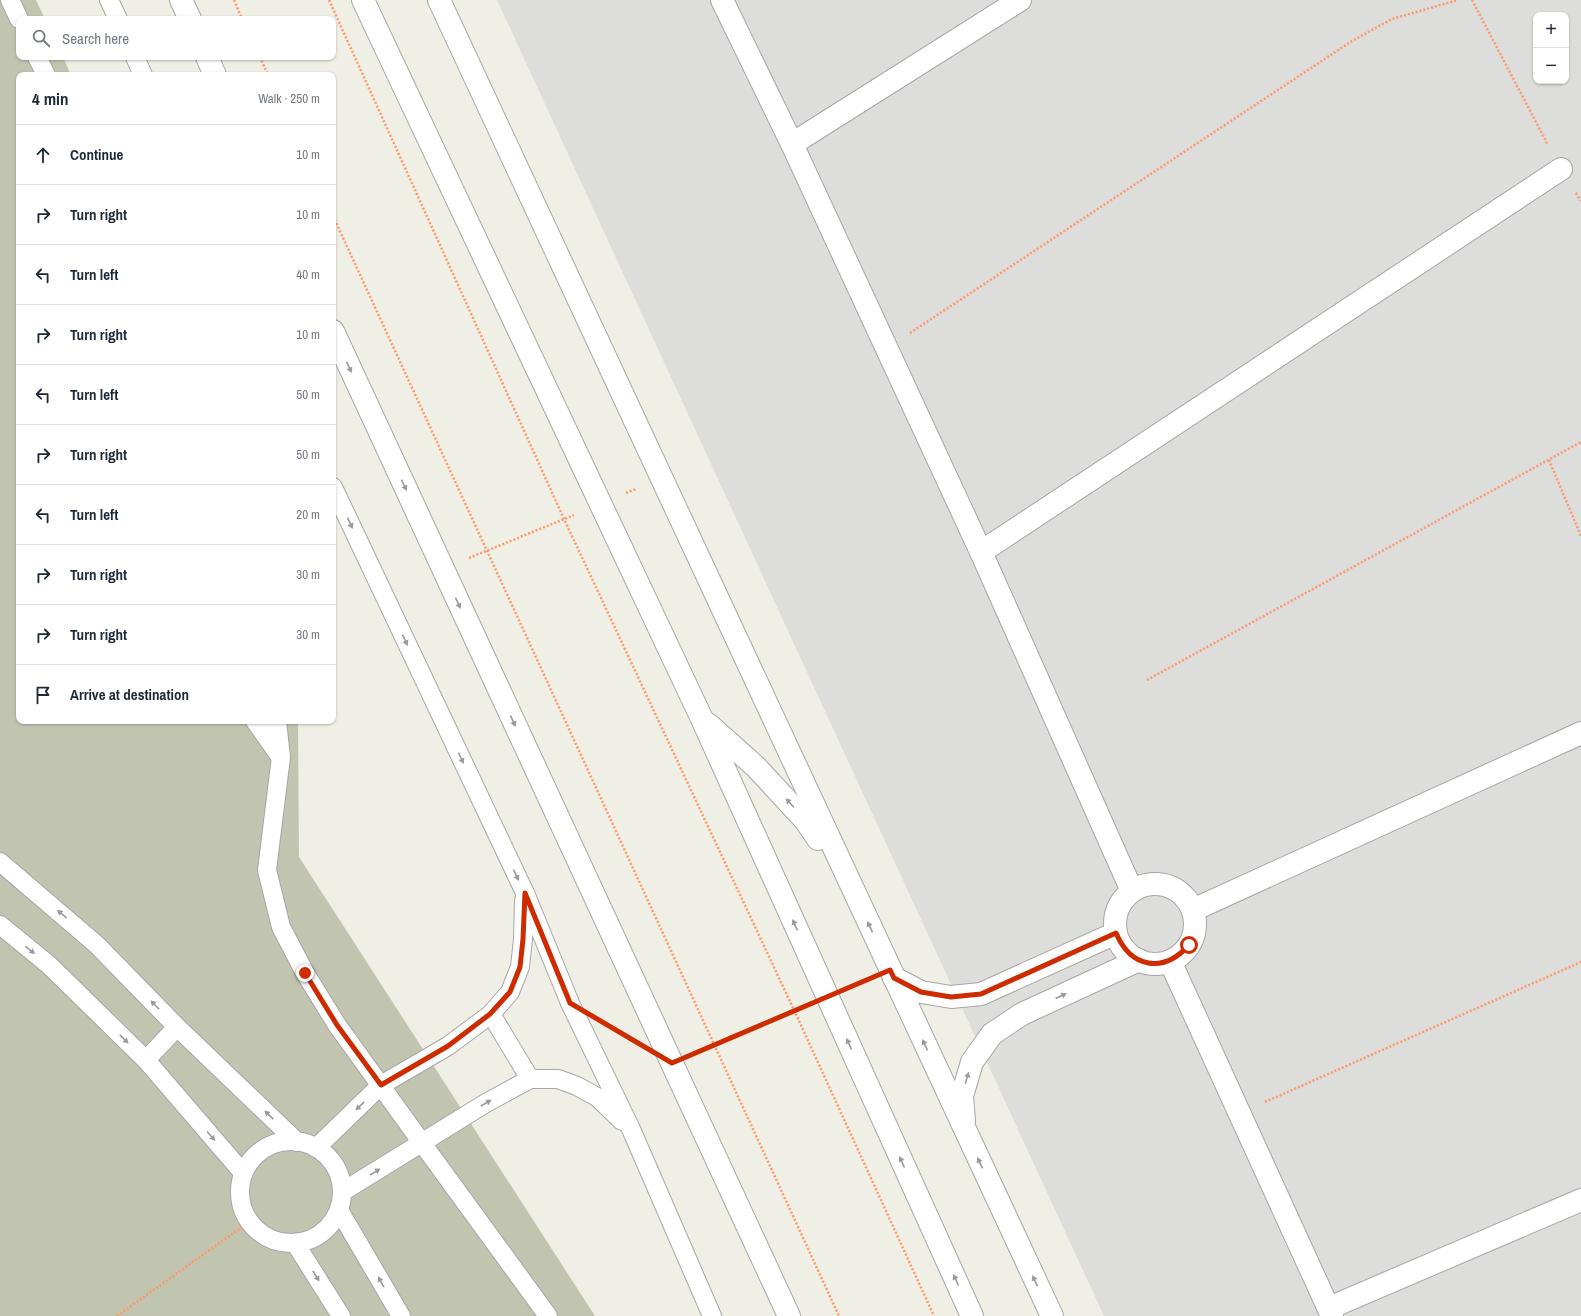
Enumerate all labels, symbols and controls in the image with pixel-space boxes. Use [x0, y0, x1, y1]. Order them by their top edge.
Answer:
map controls [1533, 12, 1569, 84]
button: + [1533, 12, 1569, 48]
search box [16, 16, 336, 60]
icon: search [30, 27, 52, 49]
text: Search here [62, 28, 129, 49]
button: − [1533, 48, 1569, 84]
text: 4 min [32, 87, 68, 110]
text: Walk · 250 m [258, 90, 320, 107]
icon: ahead [32, 144, 54, 166]
text: Continue [70, 144, 123, 165]
text: 10 m [296, 146, 320, 163]
icon: right [32, 204, 54, 226]
text: Turn right [70, 204, 127, 225]
text: 10 m [296, 206, 320, 223]
icon: left [32, 264, 54, 286]
text: Turn left [70, 264, 118, 285]
text: 40 m [296, 266, 320, 283]
icon: right [32, 324, 54, 346]
text: Turn right [70, 324, 127, 345]
text: 10 m [296, 326, 320, 343]
one-way arrow [346, 361, 352, 372]
icon: left [32, 384, 54, 406]
text: Turn left [70, 384, 118, 405]
text: 50 m [296, 386, 320, 403]
icon: right [32, 444, 54, 466]
text: Turn right [70, 444, 127, 465]
text: 50 m [296, 446, 320, 463]
one-way arrow [401, 479, 407, 490]
icon: left [32, 504, 54, 526]
text: Turn left [70, 504, 118, 525]
text: 20 m [296, 506, 320, 523]
one-way arrow [347, 517, 353, 528]
icon: right [32, 564, 54, 586]
text: Turn right [70, 564, 127, 585]
text: 30 m [296, 566, 320, 583]
one-way arrow [455, 597, 461, 608]
icon: right [32, 624, 54, 646]
text: Turn right [70, 624, 127, 645]
text: 30 m [296, 626, 320, 643]
one-way arrow [402, 635, 408, 646]
icon: arrive [32, 684, 54, 706]
text: Arrive at destination [70, 684, 189, 705]
one-way arrow [510, 715, 516, 726]
one-way arrow [458, 752, 464, 763]
one-way arrow [785, 798, 794, 808]
one-way arrow [513, 870, 519, 881]
one-way arrow [56, 910, 67, 919]
one-way arrow [792, 919, 798, 931]
one-way arrow [867, 922, 873, 933]
route start [1180, 936, 1198, 954]
one-way arrow [25, 945, 36, 954]
route end [296, 964, 314, 982]
one-way arrow [1055, 993, 1067, 999]
one-way arrow [150, 1000, 160, 1010]
one-way arrow [119, 1034, 129, 1044]
one-way arrow [845, 1037, 851, 1049]
one-way arrow [922, 1039, 928, 1051]
one-way arrow [964, 1072, 970, 1084]
one-way arrow [480, 1100, 492, 1107]
one-way arrow [355, 1101, 365, 1110]
one-way arrow [263, 1110, 274, 1119]
one-way arrow [206, 1131, 216, 1141]
one-way arrow [899, 1156, 905, 1168]
one-way arrow [977, 1157, 983, 1168]
one-way arrow [369, 1168, 381, 1175]
one-way arrow [313, 1270, 320, 1282]
one-way arrow [953, 1275, 959, 1286]
one-way arrow [1032, 1275, 1038, 1286]
one-way arrow [378, 1276, 385, 1288]

